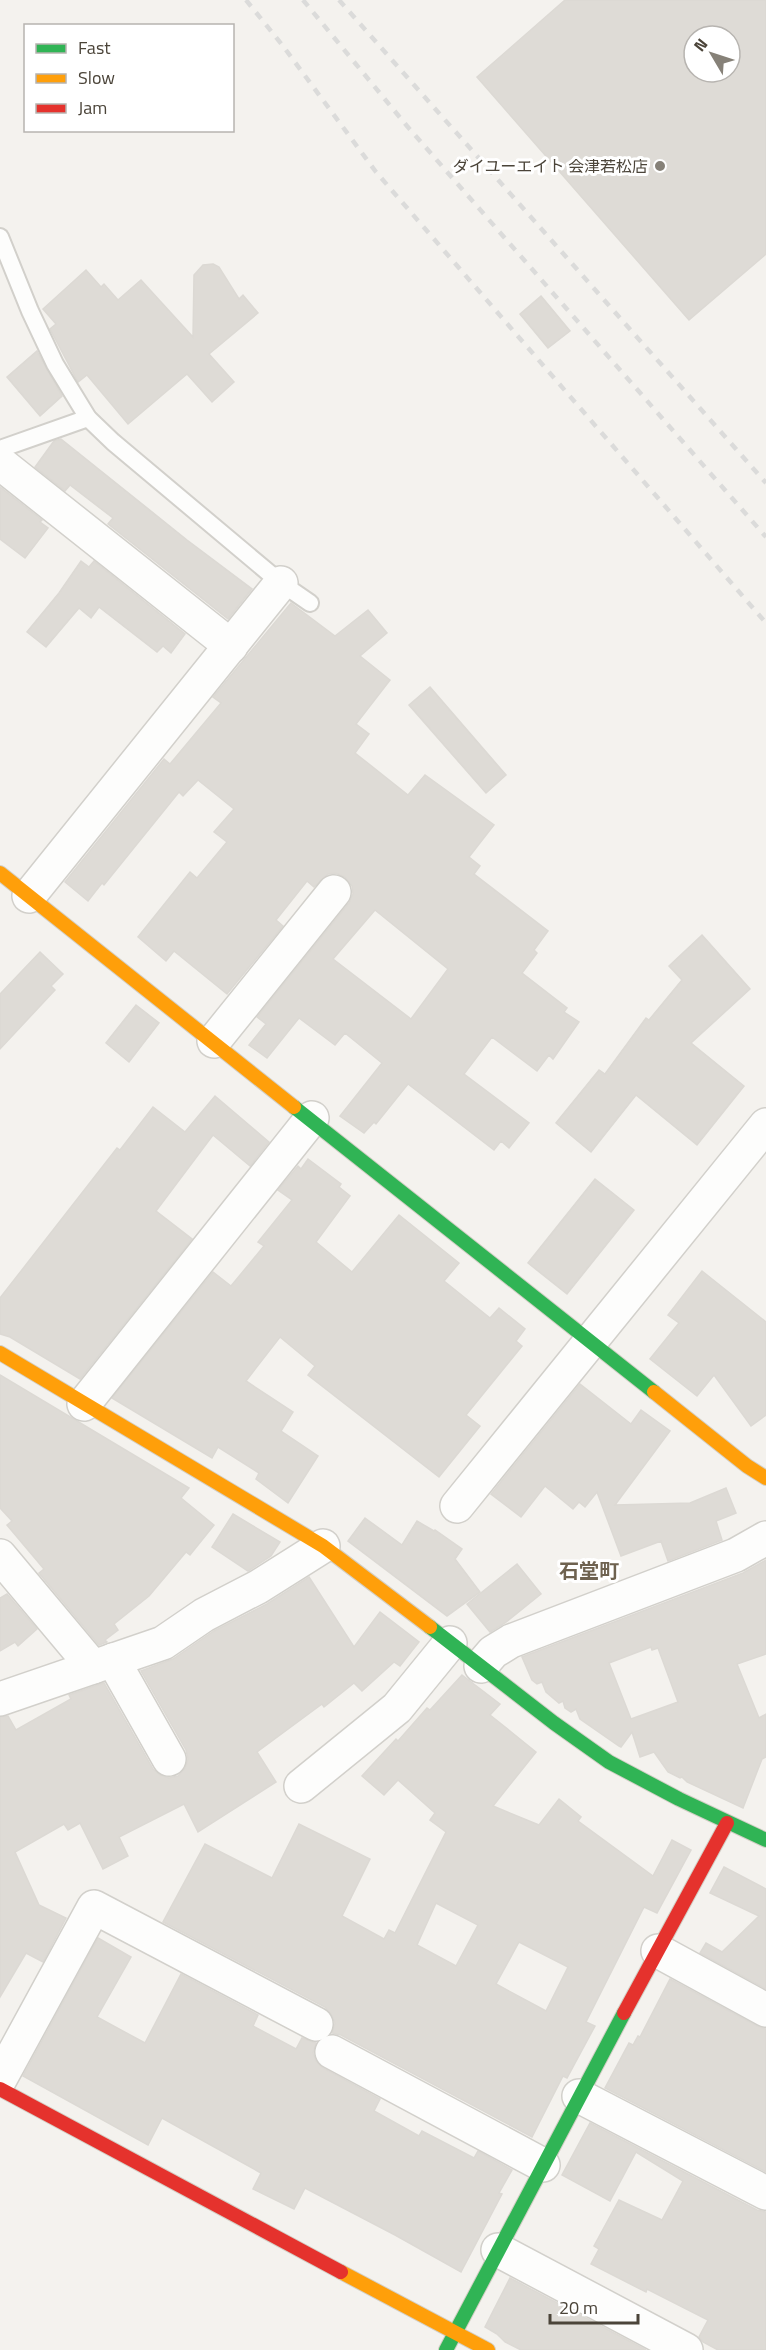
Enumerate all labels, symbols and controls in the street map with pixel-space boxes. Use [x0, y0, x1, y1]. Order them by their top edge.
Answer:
legend [24, 24, 234, 132]
north arrow [682, 24, 742, 84]
text: N [688, 33, 713, 56]
text: Fast [78, 34, 111, 61]
text: Slow [78, 64, 115, 91]
text: Jam [78, 94, 107, 121]
place label: ダイユーエイト 会津若松店 [453, 154, 648, 178]
marker: ダイユーエイト 会津若松店 [653, 159, 667, 173]
district label: 石堂町 [559, 1555, 619, 1586]
scale bar [550, 2287, 638, 2325]
text: 20 m [559, 2294, 598, 2321]

